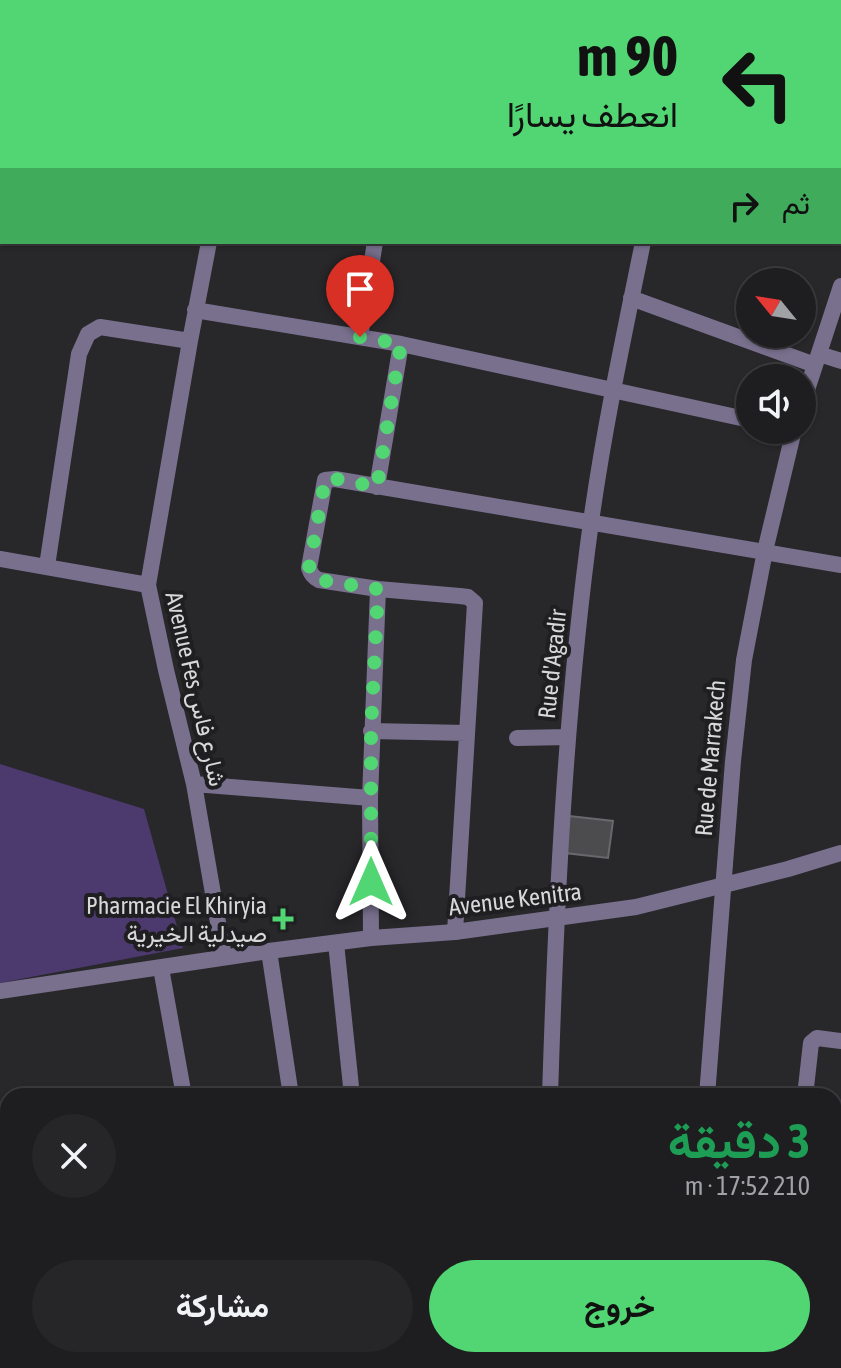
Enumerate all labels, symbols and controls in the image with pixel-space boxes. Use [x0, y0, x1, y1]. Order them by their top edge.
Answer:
text: 90 m [577, 24, 678, 88]
icon: left [706, 32, 810, 136]
text: انعطف يسارًا [507, 93, 678, 135]
icon: right [722, 184, 766, 228]
text: ثم [782, 186, 810, 220]
pin [326, 255, 394, 337]
icon: arrive [338, 267, 382, 311]
north arrow [736, 268, 816, 348]
map controls [736, 268, 816, 444]
button: sound [736, 364, 816, 444]
street label: Avenue Fes شارع فاس [158, 589, 232, 790]
street label: Rue d'Agadir [533, 607, 571, 720]
street label: Rue de Marrakech [690, 679, 730, 837]
position arrow [329, 840, 413, 924]
street label: Avenue Kenitra [447, 877, 583, 921]
place label: Pharmacie El Khiryia صيدلية الخيرية [86, 892, 267, 949]
marker: Pharmacie El Khiryia صيدلية الخيرية [274, 910, 292, 928]
text: 3 دقيقة [668, 1113, 810, 1168]
button: close [32, 1114, 116, 1198]
text: 210 m · 17:52 [685, 1171, 810, 1201]
button: مشاركة [32, 1260, 413, 1352]
button: خروج [429, 1260, 810, 1352]

